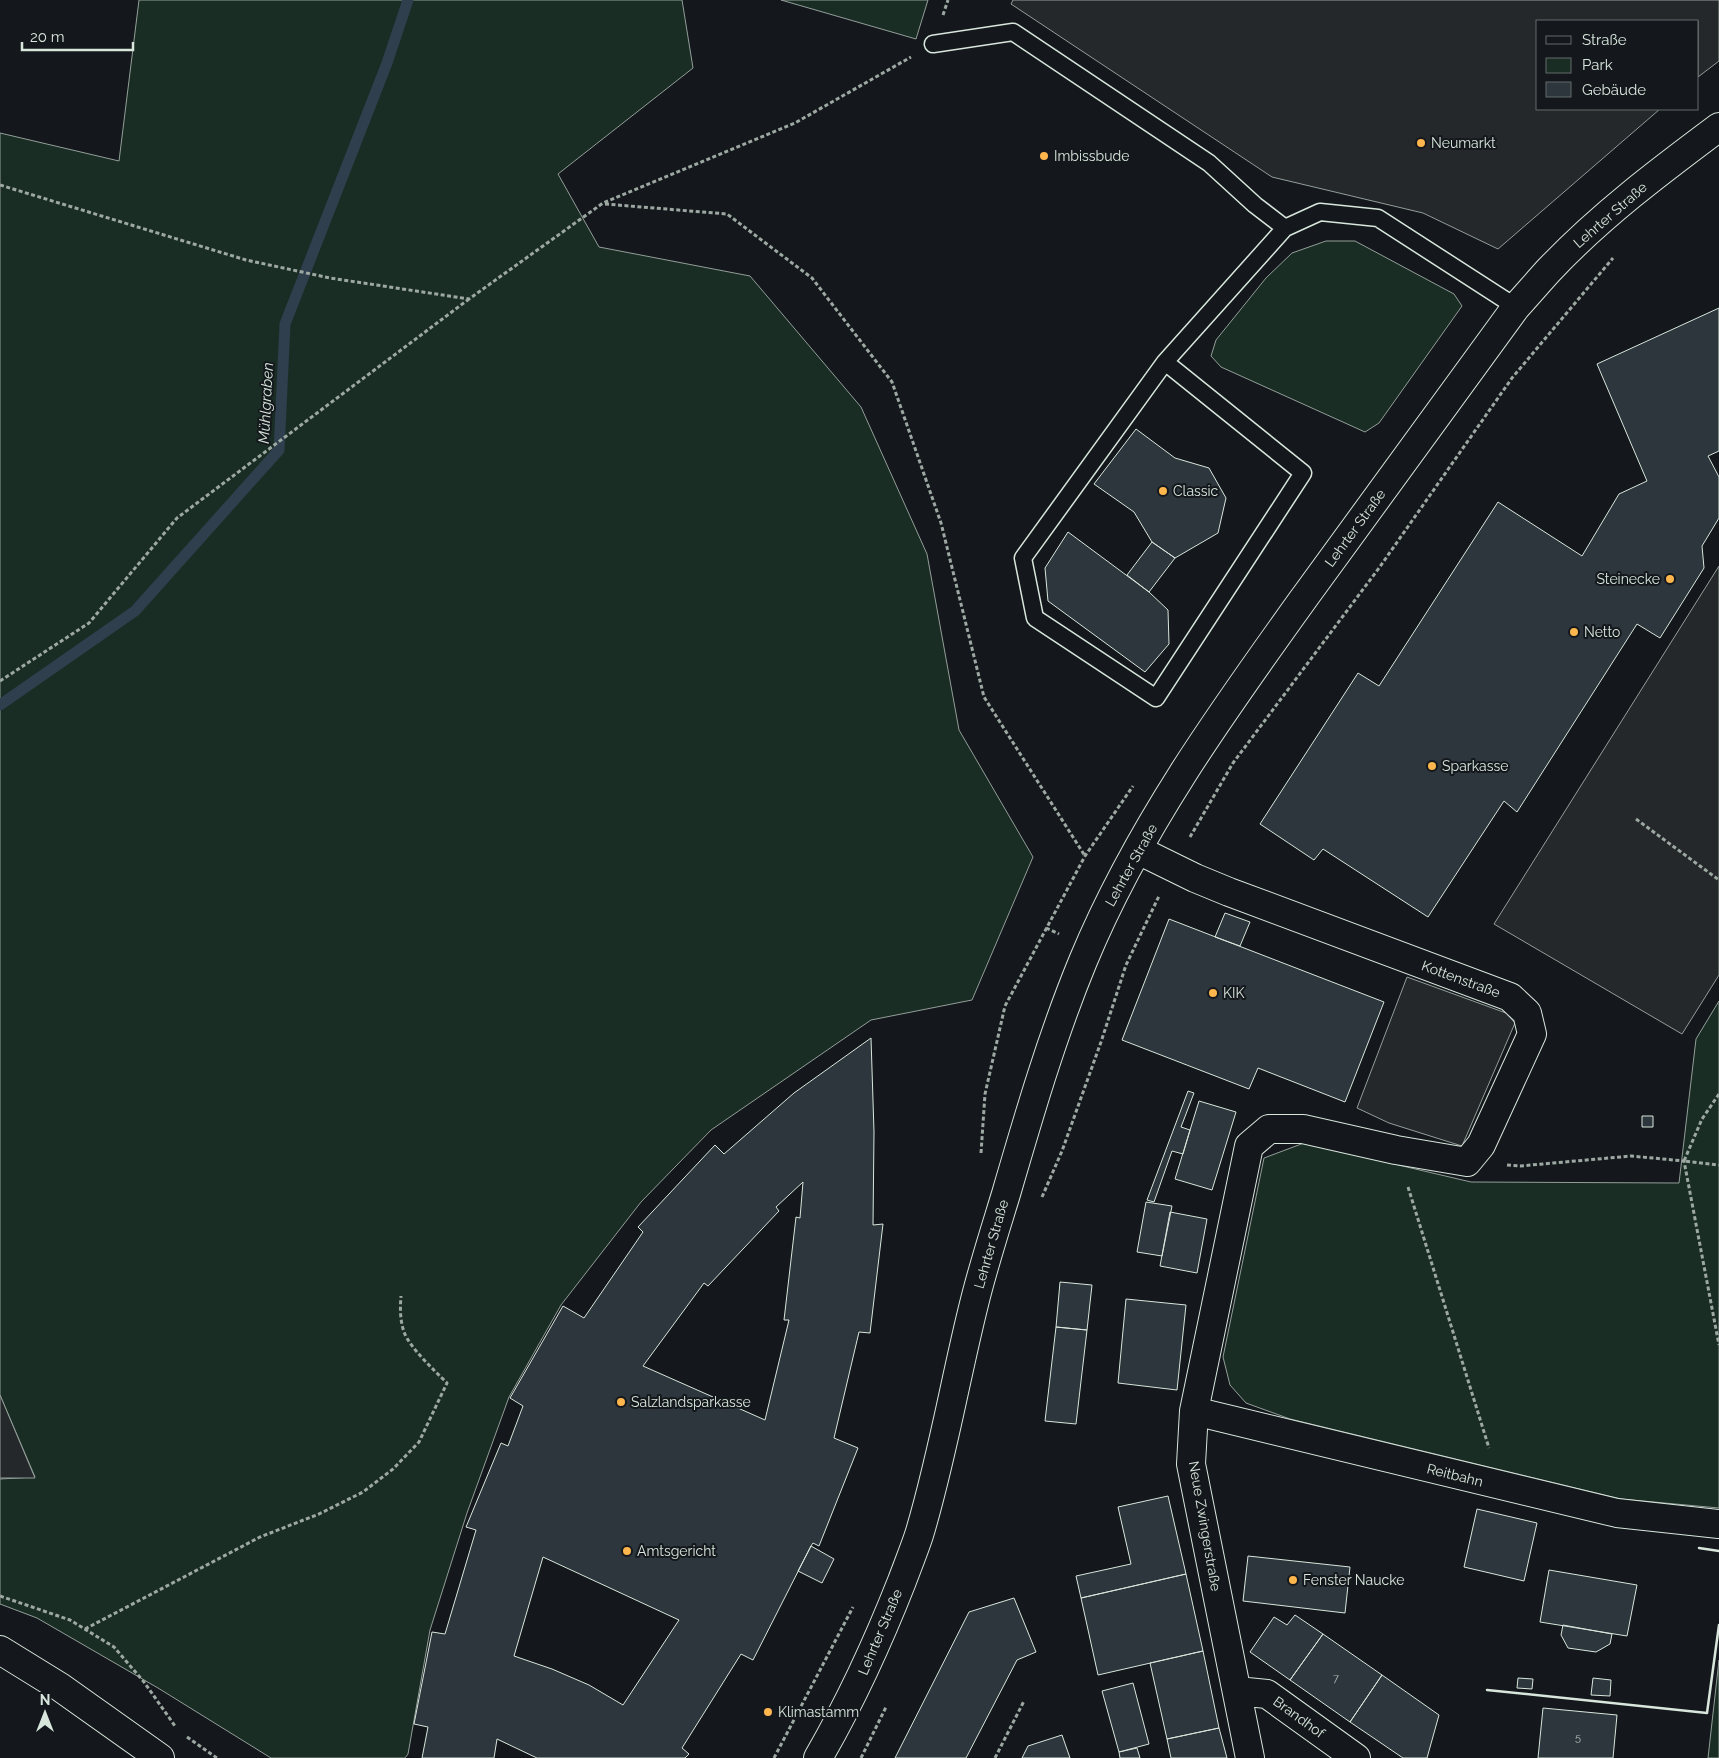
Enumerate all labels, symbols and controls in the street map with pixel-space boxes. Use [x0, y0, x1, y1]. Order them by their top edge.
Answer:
scale bar [22, 20, 134, 52]
legend [1536, 20, 1699, 110]
text: 20 m [30, 28, 65, 46]
text: Straße [1582, 31, 1627, 49]
text: Park [1582, 56, 1613, 74]
text: Gebäude [1582, 81, 1646, 99]
place label: Neumarkt [1431, 135, 1496, 151]
marker: Neumarkt [1415, 137, 1427, 149]
place label: Imbissbude [1054, 148, 1129, 164]
marker: Imbissbude [1038, 150, 1050, 162]
street label: Lehrter Straße [1570, 179, 1650, 251]
water label: Mühlgraben [255, 362, 277, 444]
place label: Classic [1173, 483, 1219, 499]
marker: Classic [1157, 485, 1169, 497]
street label: Lehrter Straße [1322, 486, 1388, 570]
place label: Steinecke [1596, 571, 1660, 587]
marker: Steinecke [1664, 573, 1676, 585]
place label: Netto [1584, 624, 1620, 640]
marker: Netto [1568, 626, 1580, 638]
place label: Sparkasse [1442, 758, 1508, 774]
marker: Sparkasse [1426, 760, 1438, 772]
street label: Lehrter Straße [1102, 821, 1160, 909]
street label: Kottenstraße [1420, 957, 1502, 1001]
place label: KIK [1223, 985, 1244, 1001]
marker: KIK [1207, 987, 1219, 999]
street label: Lehrter Straße [971, 1198, 1011, 1290]
place label: Salzlandsparkasse [631, 1394, 751, 1410]
marker: Salzlandsparkasse [615, 1396, 627, 1408]
street label: Neue Zwingerstraße [1186, 1460, 1224, 1592]
street label: Reitbahn [1425, 1460, 1485, 1490]
place label: Amtsgericht [637, 1543, 716, 1559]
marker: Amtsgericht [621, 1545, 633, 1557]
place label: Fenster Naucke [1303, 1572, 1405, 1588]
marker: Fenster Naucke [1287, 1574, 1299, 1586]
street label: Lehrter Straße [855, 1587, 905, 1677]
house number: 7 [1333, 1672, 1339, 1685]
north arrow [20, 1688, 70, 1738]
text: N [40, 1692, 50, 1708]
street label: Brandhof [1270, 1693, 1329, 1742]
place label: Klimastamm [778, 1704, 859, 1720]
marker: Klimastamm [762, 1706, 774, 1718]
house number: 5 [1575, 1731, 1581, 1744]

